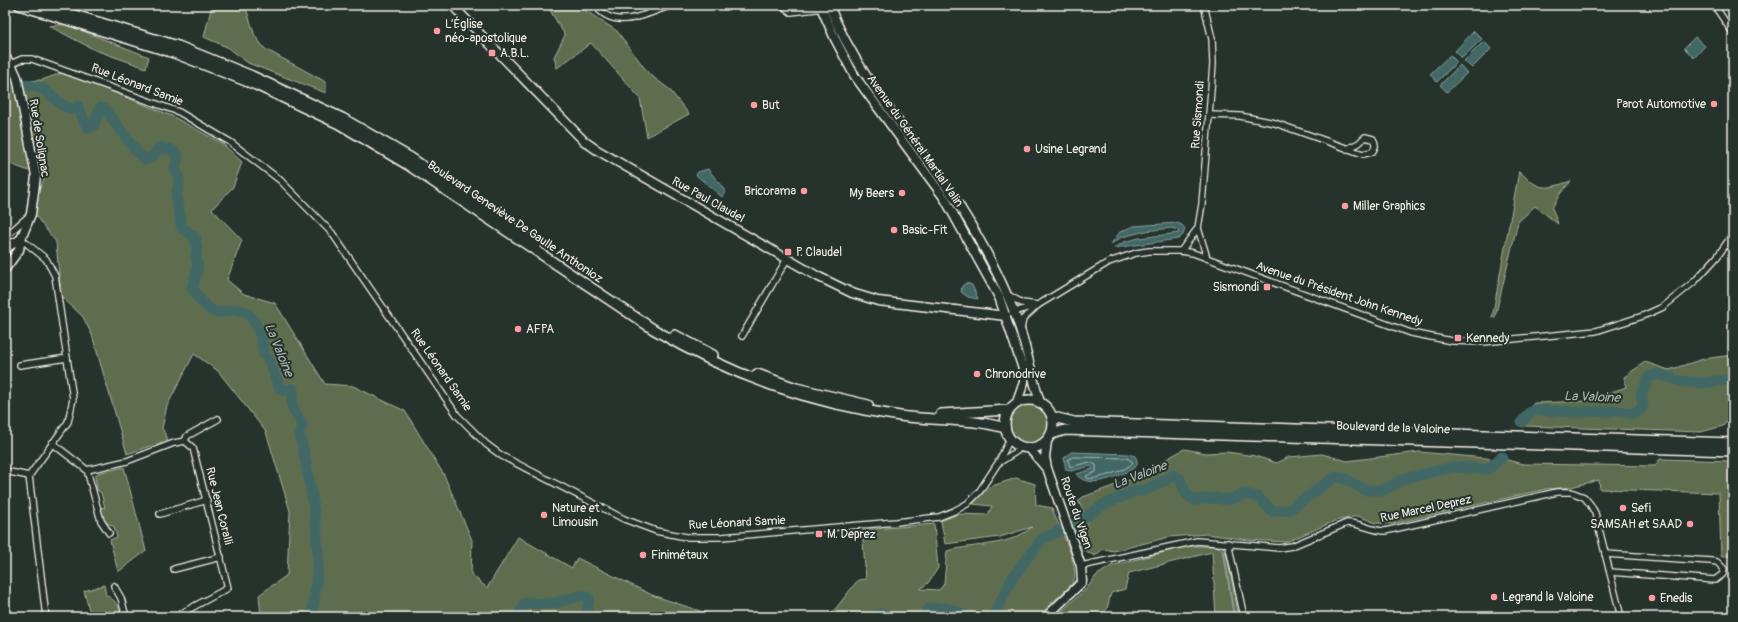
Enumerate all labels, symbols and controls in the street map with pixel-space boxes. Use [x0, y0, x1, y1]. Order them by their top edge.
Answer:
place label: L’Église néo-apostolique [445, 16, 527, 46]
marker: L’Église néo-apostolique [432, 26, 442, 36]
place label: A.B.L. [500, 46, 529, 61]
marker: A.B.L. [487, 48, 497, 58]
street label: Rue Léonard Samie [89, 61, 185, 109]
street label: Avenue du Général Martial Valin [864, 72, 967, 210]
street label: Rue Sismondi [1188, 81, 1208, 149]
place label: Parot Automotive [1616, 97, 1706, 112]
street label: Rue de Solignac [25, 98, 53, 178]
place label: But [762, 98, 780, 113]
marker: Parot Automotive [1709, 99, 1719, 109]
marker: But [749, 100, 759, 110]
place label: Usine Legrand [1035, 142, 1107, 157]
marker: Usine Legrand [1022, 144, 1032, 154]
street label: Boulevard Geneviève De Gaulle Anthonioz [424, 158, 606, 286]
street label: Rue Paul Claudel [669, 174, 747, 226]
place label: Bricorama [744, 184, 796, 199]
marker: Bricorama [799, 186, 809, 196]
place label: My Beers [849, 186, 895, 201]
marker: My Beers [897, 188, 907, 198]
place label: Miller Graphics [1353, 199, 1426, 214]
marker: Miller Graphics [1340, 201, 1350, 211]
place label: Basic-Fit [902, 223, 947, 238]
marker: Basic-Fit [889, 225, 899, 235]
place label: P. Claudel [796, 245, 842, 260]
marker: P. Claudel [783, 247, 793, 257]
street label: Avenue du Président John Kennedy [1254, 258, 1424, 330]
place label: Sismondi [1213, 280, 1259, 295]
marker: Sismondi [1262, 282, 1272, 292]
water label: La Valoine [261, 321, 298, 380]
place label: AFPA [526, 322, 554, 337]
marker: AFPA [513, 324, 523, 334]
street label: Rue Léonard Samie [407, 326, 475, 414]
place label: Kennedy [1466, 331, 1509, 346]
marker: Kennedy [1453, 333, 1463, 343]
place label: Chronodrive [985, 367, 1046, 382]
marker: Chronodrive [972, 369, 982, 379]
water label: La Valoine [1564, 388, 1622, 406]
street label: Boulevard de la Valoine [1336, 419, 1450, 437]
water label: La Valoine [1111, 457, 1171, 493]
street label: Rue Jean Coralli [202, 466, 236, 546]
street label: Route du Vigen [1057, 475, 1095, 551]
street label: Rue Marcel Deprez [1379, 492, 1473, 526]
place label: Nature et Limousin [552, 501, 600, 530]
place label: Sefi [1631, 501, 1651, 516]
marker: Sefi [1618, 503, 1628, 513]
marker: Nature et Limousin [539, 510, 549, 520]
street label: Rue Léonard Samie [688, 513, 786, 533]
place label: SAMSAH et SAAD [1590, 517, 1682, 532]
marker: SAMSAH et SAAD [1685, 519, 1695, 529]
place label: M. Deprez [827, 527, 876, 542]
marker: M. Deprez [814, 529, 824, 539]
place label: Finimétaux [651, 548, 708, 563]
marker: Finimétaux [638, 550, 648, 560]
place label: Legrand la Valoine [1502, 590, 1593, 605]
place label: Enedis [1660, 591, 1693, 606]
marker: Legrand la Valoine [1489, 592, 1499, 602]
marker: Enedis [1647, 593, 1657, 603]

